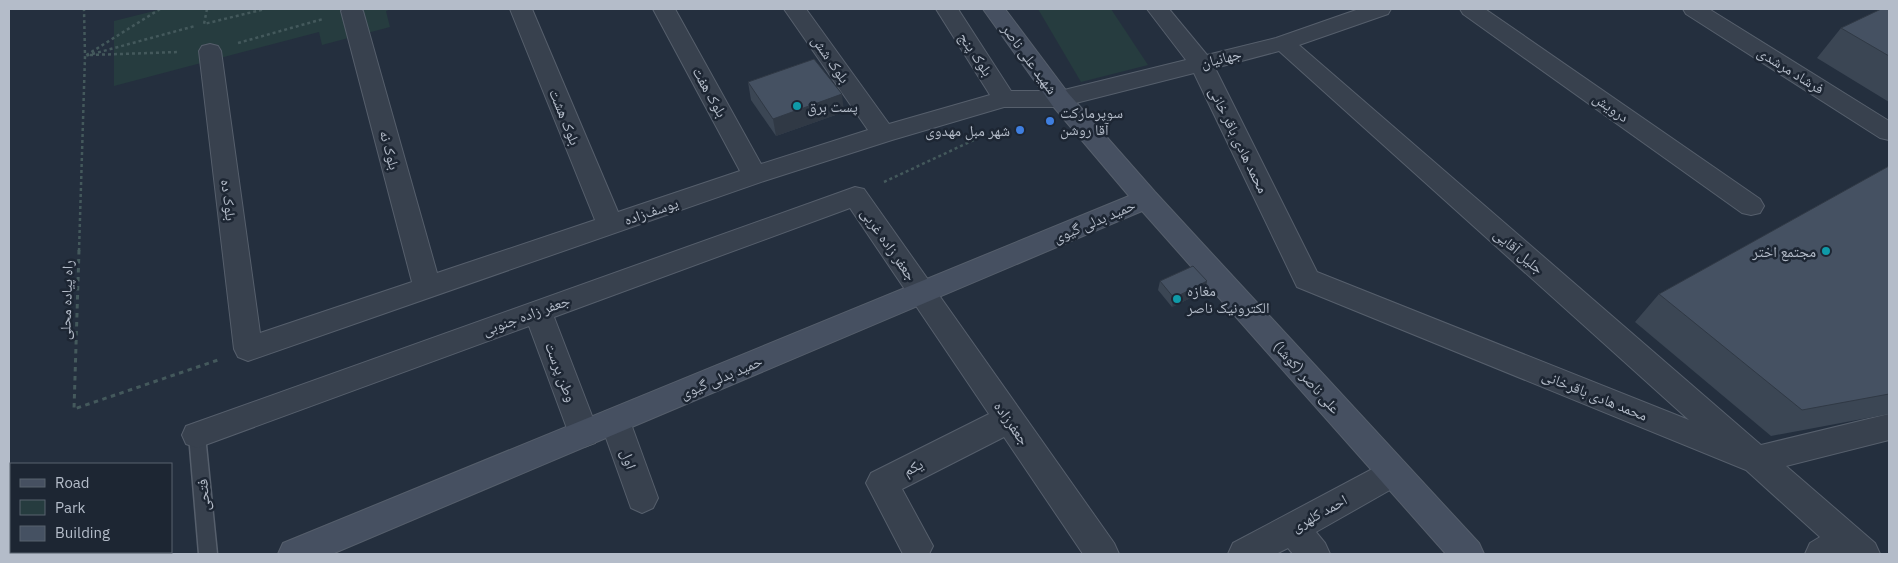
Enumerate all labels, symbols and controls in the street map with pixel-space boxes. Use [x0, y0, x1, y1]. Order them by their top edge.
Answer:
street label: شهید علی ناصر [997, 19, 1062, 99]
street label: بلوک پنج [954, 28, 997, 80]
street label: بلوک شش [807, 31, 854, 87]
street label: فرشاد مرشدی [1754, 42, 1828, 99]
street label: جهانیان [1199, 44, 1244, 73]
street label: بلوک هفت [688, 63, 732, 121]
street label: محمد هادی باقر خانی [1204, 84, 1273, 197]
street label: بلوک هشت [545, 86, 585, 148]
street label: درویش [1589, 88, 1633, 127]
place label: پست برق [807, 97, 858, 117]
marker: پست برق [791, 100, 803, 112]
place label: سوپرمارکت آقا روشن [1060, 103, 1123, 140]
marker: سوپرمارکت آقا روشن [1044, 115, 1056, 127]
place label: شهر مبل مهدوی [925, 121, 1010, 141]
marker: شهر مبل مهدوی [1014, 124, 1026, 136]
street label: بلوک نه [376, 128, 404, 172]
street label: بلوک ده [217, 178, 241, 222]
street label: یوسف‌زاده [621, 193, 681, 229]
street label: حمید بدلی گیوی [1050, 195, 1139, 248]
street label: جعفر زاده غربی [856, 204, 921, 285]
street label: جلیل آقایی [1489, 224, 1548, 279]
place label: مجتمع اختر [1751, 242, 1816, 262]
marker: مجتمع اختر [1820, 245, 1832, 257]
street label: راه پیاده محلی [55, 259, 78, 340]
place label: مغازه الکترونیک ناصر [1186, 281, 1270, 317]
street label: جعفر زاده جنوبی [480, 290, 573, 341]
marker: مغازه الکترونیک ناصر [1171, 293, 1183, 305]
street label: علی ناصر (کوشا) [1269, 337, 1345, 418]
street label: وطن پرست [540, 339, 581, 405]
street label: حمید بدلی گیوی [677, 351, 766, 404]
street label: محمد هادی باقرخانی [1539, 365, 1651, 426]
street label: جعفرزاده [990, 397, 1034, 449]
street label: اول [616, 447, 641, 472]
street label: یکم [900, 454, 927, 481]
legend [10, 463, 172, 553]
text: Road [55, 473, 90, 492]
street label: فتحی [192, 478, 215, 512]
street label: احمد کلهری [1288, 490, 1351, 537]
text: Park [55, 498, 85, 517]
text: Building [55, 523, 110, 542]

